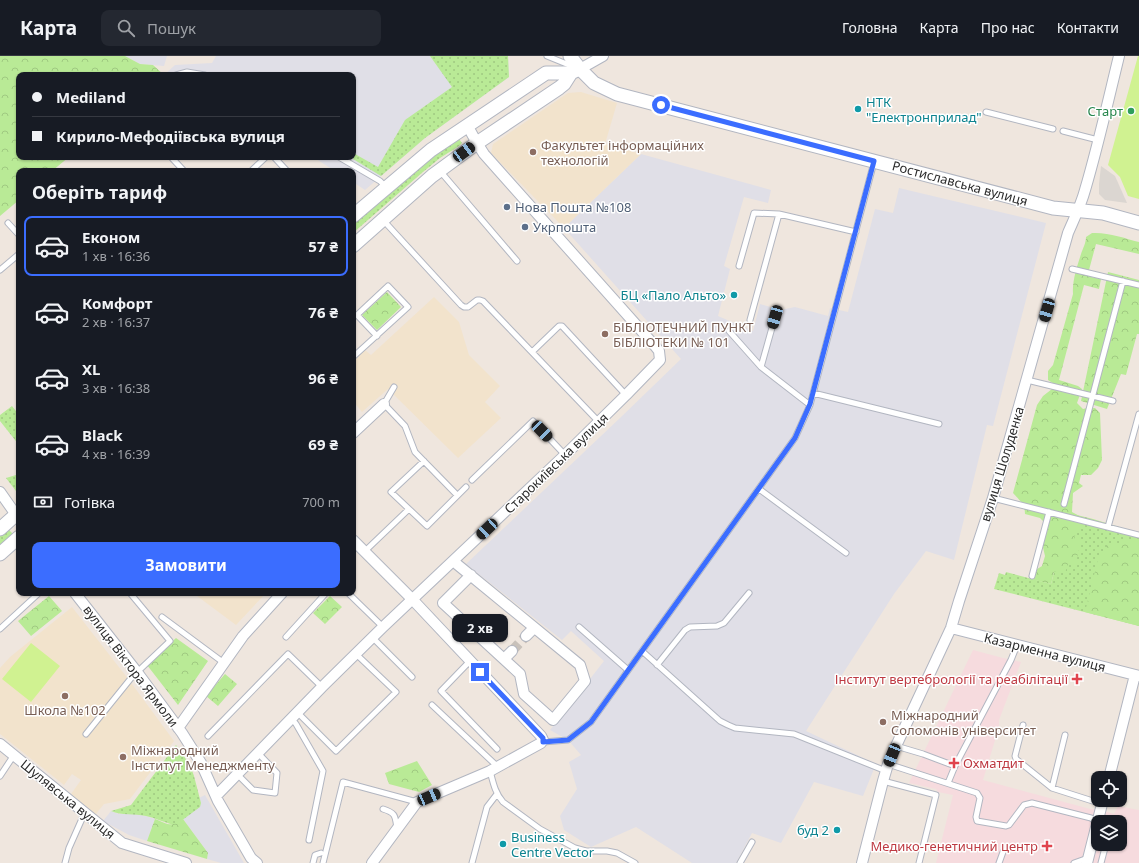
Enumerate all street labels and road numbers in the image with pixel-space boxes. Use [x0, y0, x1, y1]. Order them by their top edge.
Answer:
street label: Ростиславська вулиця [890, 156, 1030, 210]
street label: вулиця Шолуденка [976, 404, 1028, 524]
street label: Старокиївська вулиця [500, 409, 612, 517]
street label: вулиця Віктора Ярмоли [79, 601, 183, 731]
street label: Казарменна вулиця [982, 628, 1108, 676]
street label: Шулявська вулиця [17, 755, 119, 843]

